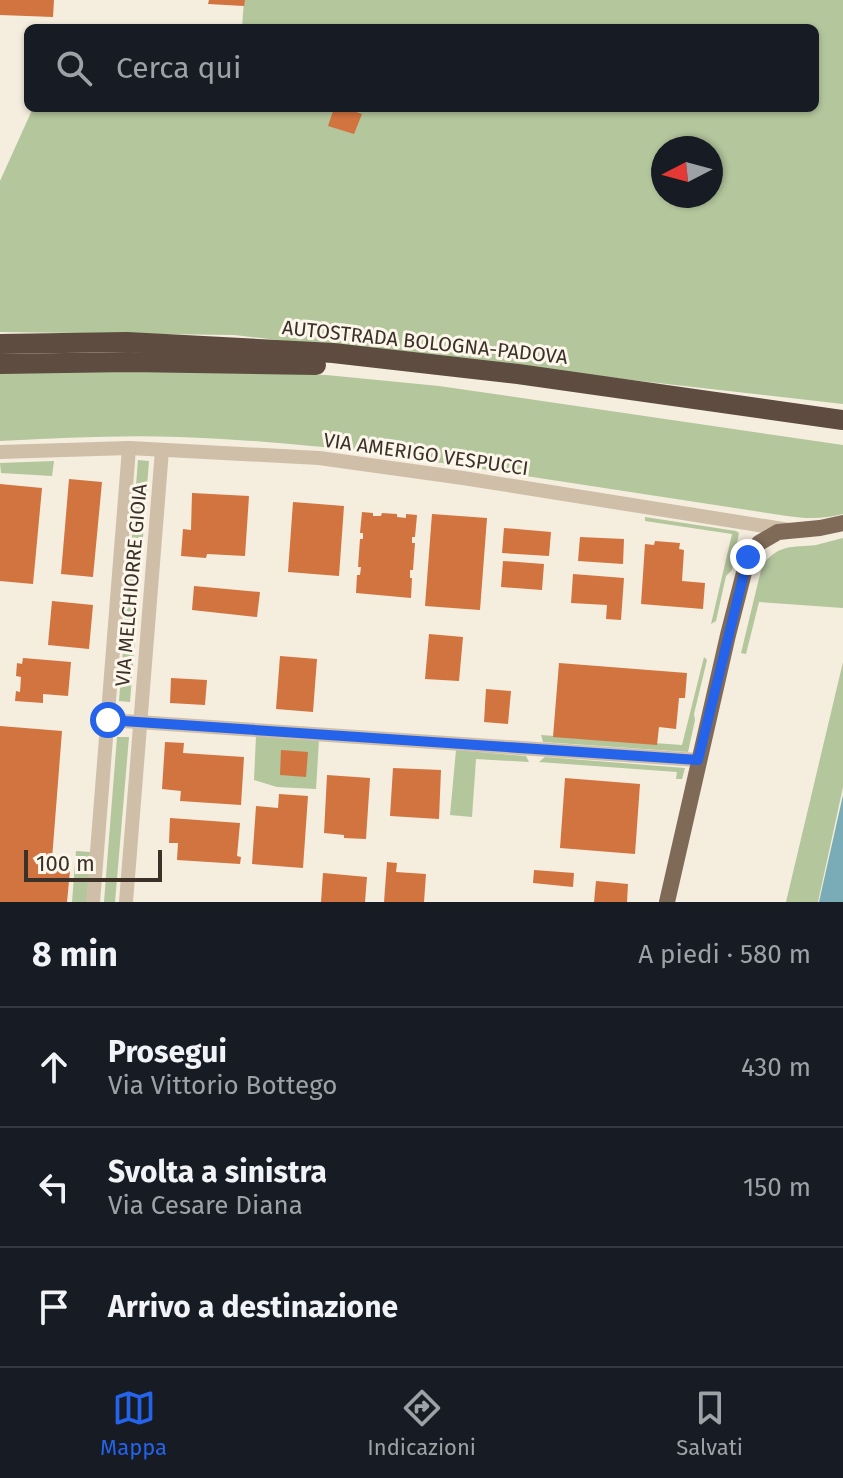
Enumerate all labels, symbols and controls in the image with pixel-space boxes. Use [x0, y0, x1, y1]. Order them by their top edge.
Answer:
search box [24, 24, 819, 112]
icon: search [52, 46, 96, 90]
text: Cerca qui [116, 50, 241, 86]
north arrow [651, 136, 723, 208]
street label: AUTOSTRADA BOLOGNA-PADOVA [281, 315, 570, 369]
street label: VIA AMERIGO VESPUCCI [322, 428, 530, 480]
street label: VIA MELCHIORRE GIOIA [110, 482, 152, 687]
route end [730, 539, 766, 575]
route start [90, 702, 126, 738]
scale bar [24, 846, 162, 882]
text: 100 m [36, 850, 95, 877]
text: 8 min [32, 934, 118, 975]
text: A piedi · 580 m [638, 939, 811, 970]
text: Prosegui [108, 1034, 227, 1070]
icon: ahead [32, 1045, 76, 1089]
text: 430 m [741, 1052, 811, 1083]
text: Via Vittorio Bottego [108, 1070, 337, 1101]
text: Svolta a sinistra [108, 1154, 327, 1190]
icon: left [32, 1165, 76, 1209]
text: 150 m [743, 1172, 811, 1203]
text: Via Cesare Diana [108, 1190, 303, 1221]
icon: arrive [32, 1285, 76, 1329]
text: Arrivo a destinazione [108, 1289, 398, 1325]
tab: Mappa [100, 1386, 167, 1461]
tab: Indicazioni [367, 1386, 476, 1461]
tab: Salvati [676, 1386, 743, 1461]

